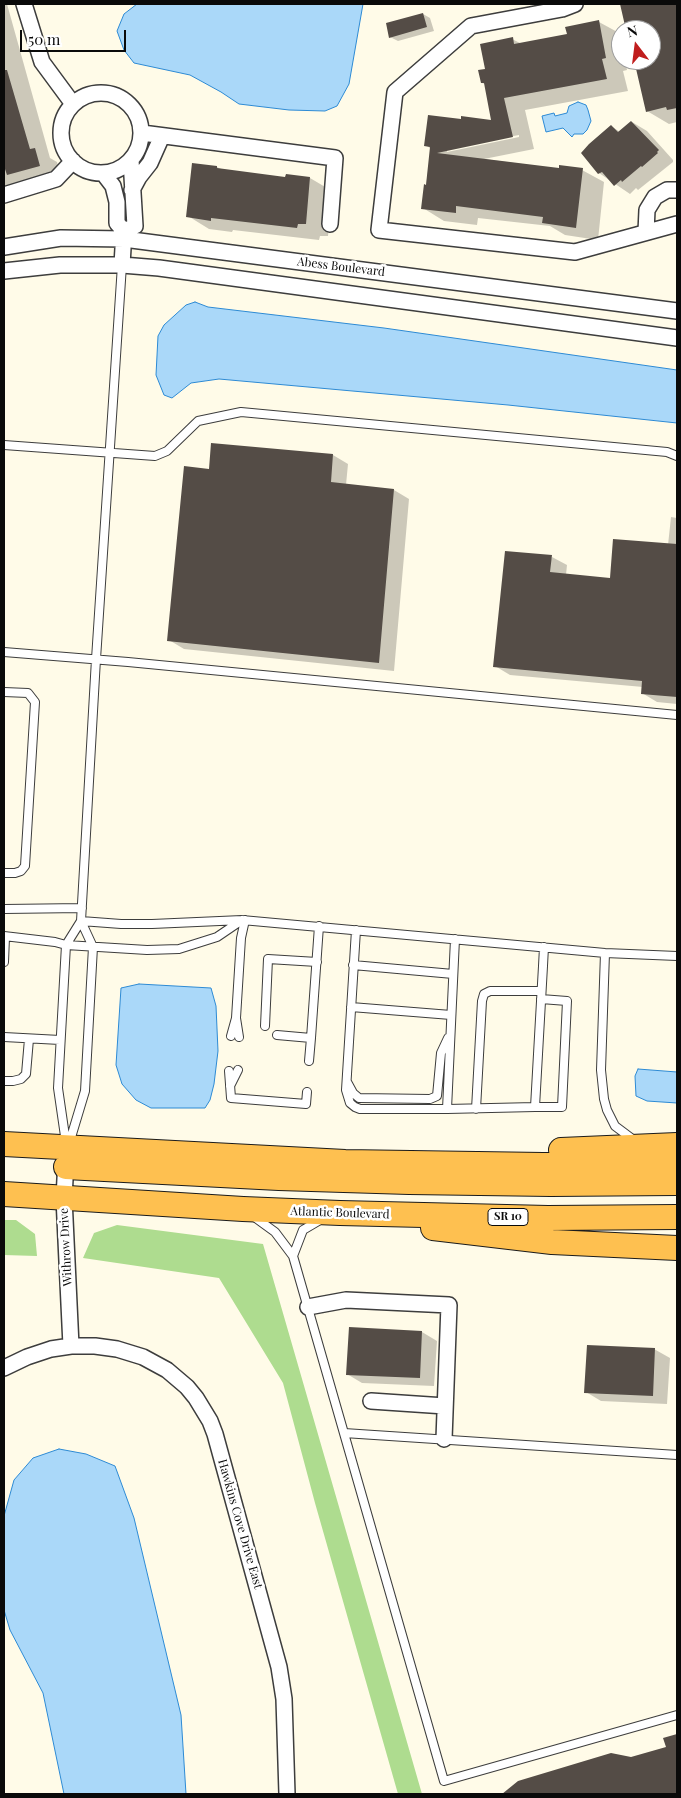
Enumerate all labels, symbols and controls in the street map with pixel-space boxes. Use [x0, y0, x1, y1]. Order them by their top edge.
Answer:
scale bar [22, 20, 129, 52]
north arrow [611, 20, 661, 70]
text: N [625, 21, 640, 41]
text: 50 m [28, 29, 60, 49]
street label: Abess Boulevard [296, 254, 386, 280]
street label: Atlantic Boulevard [290, 1204, 390, 1222]
street label: Withrow Drive [57, 1207, 75, 1287]
road number: SR 10 [488, 1208, 528, 1226]
street label: Hawkins Cove Drive East [215, 1457, 265, 1591]

